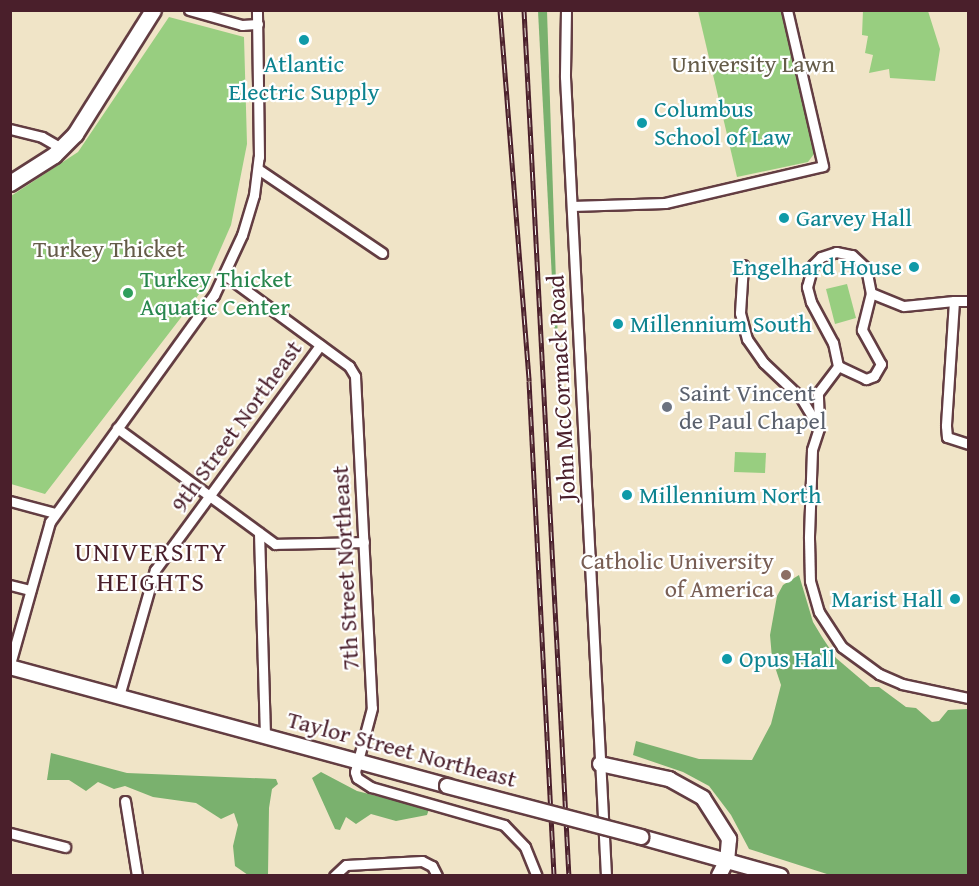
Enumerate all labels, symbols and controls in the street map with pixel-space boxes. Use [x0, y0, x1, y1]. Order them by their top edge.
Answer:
marker: Atlantic Electric Supply [297, 33, 311, 47]
place label: Atlantic Electric Supply [228, 50, 380, 106]
park label: University Lawn [671, 50, 835, 78]
place label: Columbus School of Law [654, 95, 791, 151]
marker: Columbus School of Law [635, 116, 649, 130]
place label: Garvey Hall [796, 204, 912, 232]
marker: Garvey Hall [777, 211, 791, 225]
park label: Turkey Thicket [33, 235, 185, 263]
place label: Engelhard House [732, 253, 902, 281]
marker: Engelhard House [907, 260, 921, 274]
place label: Turkey Thicket Aquatic Center [140, 265, 292, 321]
street label: John McCormack Road [541, 274, 581, 502]
marker: Turkey Thicket Aquatic Center [121, 286, 135, 300]
place label: Millennium South [630, 310, 812, 338]
marker: Millennium South [611, 317, 625, 331]
street label: 9th Street Northeast [164, 335, 308, 517]
place label: Saint Vincent de Paul Chapel [679, 379, 826, 435]
marker: Saint Vincent de Paul Chapel [660, 400, 674, 414]
street label: 7th Street Northeast [325, 465, 365, 671]
place label: Millennium North [639, 481, 821, 509]
marker: Millennium North [620, 488, 634, 502]
district label: UNIVERSITY HEIGHTS [74, 536, 228, 598]
place label: Catholic University of America [581, 547, 774, 603]
marker: Catholic University of America [779, 568, 793, 582]
place label: Marist Hall [831, 585, 943, 613]
marker: Marist Hall [948, 592, 962, 606]
place label: Opus Hall [739, 645, 835, 673]
marker: Opus Hall [720, 652, 734, 666]
street label: Taylor Street Northeast [284, 705, 520, 793]

